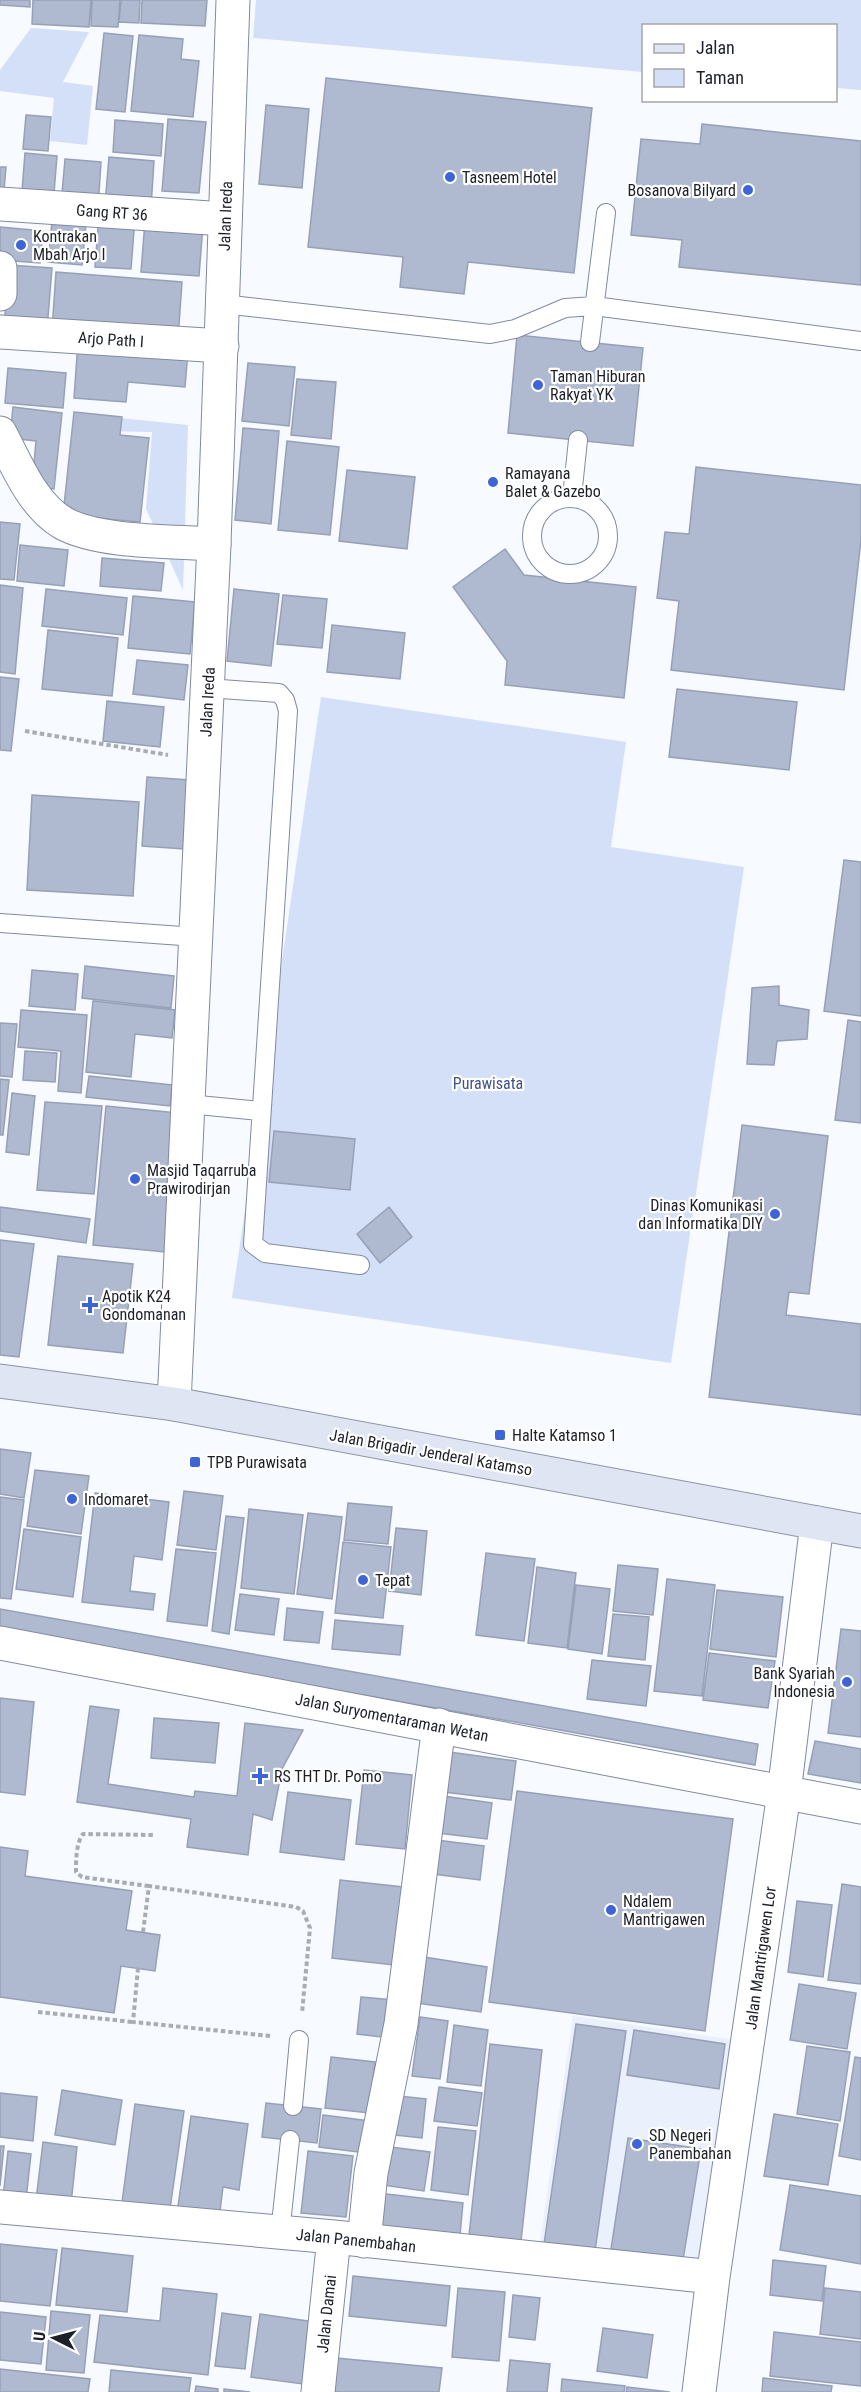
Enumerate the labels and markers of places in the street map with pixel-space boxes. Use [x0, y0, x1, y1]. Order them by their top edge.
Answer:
place label: Tasneem Hotel [462, 168, 557, 187]
marker: Tasneem Hotel [443, 170, 457, 184]
place label: Bosanova Bilyard [628, 181, 736, 200]
marker: Bosanova Bilyard [741, 183, 755, 197]
place label: Kontrakan Mbah Arjo I [33, 227, 105, 264]
marker: Kontrakan Mbah Arjo I [14, 238, 28, 252]
place label: Taman Hiburan Rakyat YK [550, 367, 645, 404]
marker: Taman Hiburan Rakyat YK [531, 378, 545, 392]
place label: Ramayana Balet & Gazebo [505, 464, 601, 501]
marker: Ramayana Balet & Gazebo [486, 475, 500, 489]
place label: Masjid Taqarruba Prawirodirjan [147, 1161, 256, 1198]
marker: Masjid Taqarruba Prawirodirjan [128, 1172, 142, 1186]
place label: Dinas Komunikasi dan Informatika DIY [638, 1196, 764, 1233]
marker: Dinas Komunikasi dan Informatika DIY [768, 1207, 782, 1221]
place label: Apotik K24 Gondomanan [102, 1287, 186, 1324]
marker: Apotik K24 Gondomanan [83, 1298, 97, 1312]
place label: Halte Katamso 1 [512, 1426, 617, 1445]
marker: Halte Katamso 1 [493, 1428, 507, 1442]
place label: TPB Purawisata [207, 1453, 307, 1472]
marker: TPB Purawisata [188, 1455, 202, 1469]
place label: Indomaret [84, 1490, 149, 1509]
marker: Indomaret [65, 1492, 79, 1506]
place label: Tepat [375, 1571, 411, 1590]
marker: Tepat [356, 1573, 370, 1587]
place label: Bank Syariah Indonesia [754, 1664, 835, 1701]
marker: Bank Syariah Indonesia [840, 1675, 854, 1689]
marker: RS THT Dr. Pomo [251, 1767, 269, 1785]
place label: RS THT Dr. Pomo [274, 1767, 382, 1786]
place label: Ndalem Mantrigawen [623, 1892, 705, 1929]
marker: Ndalem Mantrigawen [604, 1903, 618, 1917]
place label: SD Negeri Panembahan [649, 2126, 731, 2163]
marker: SD Negeri Panembahan [630, 2137, 644, 2151]

